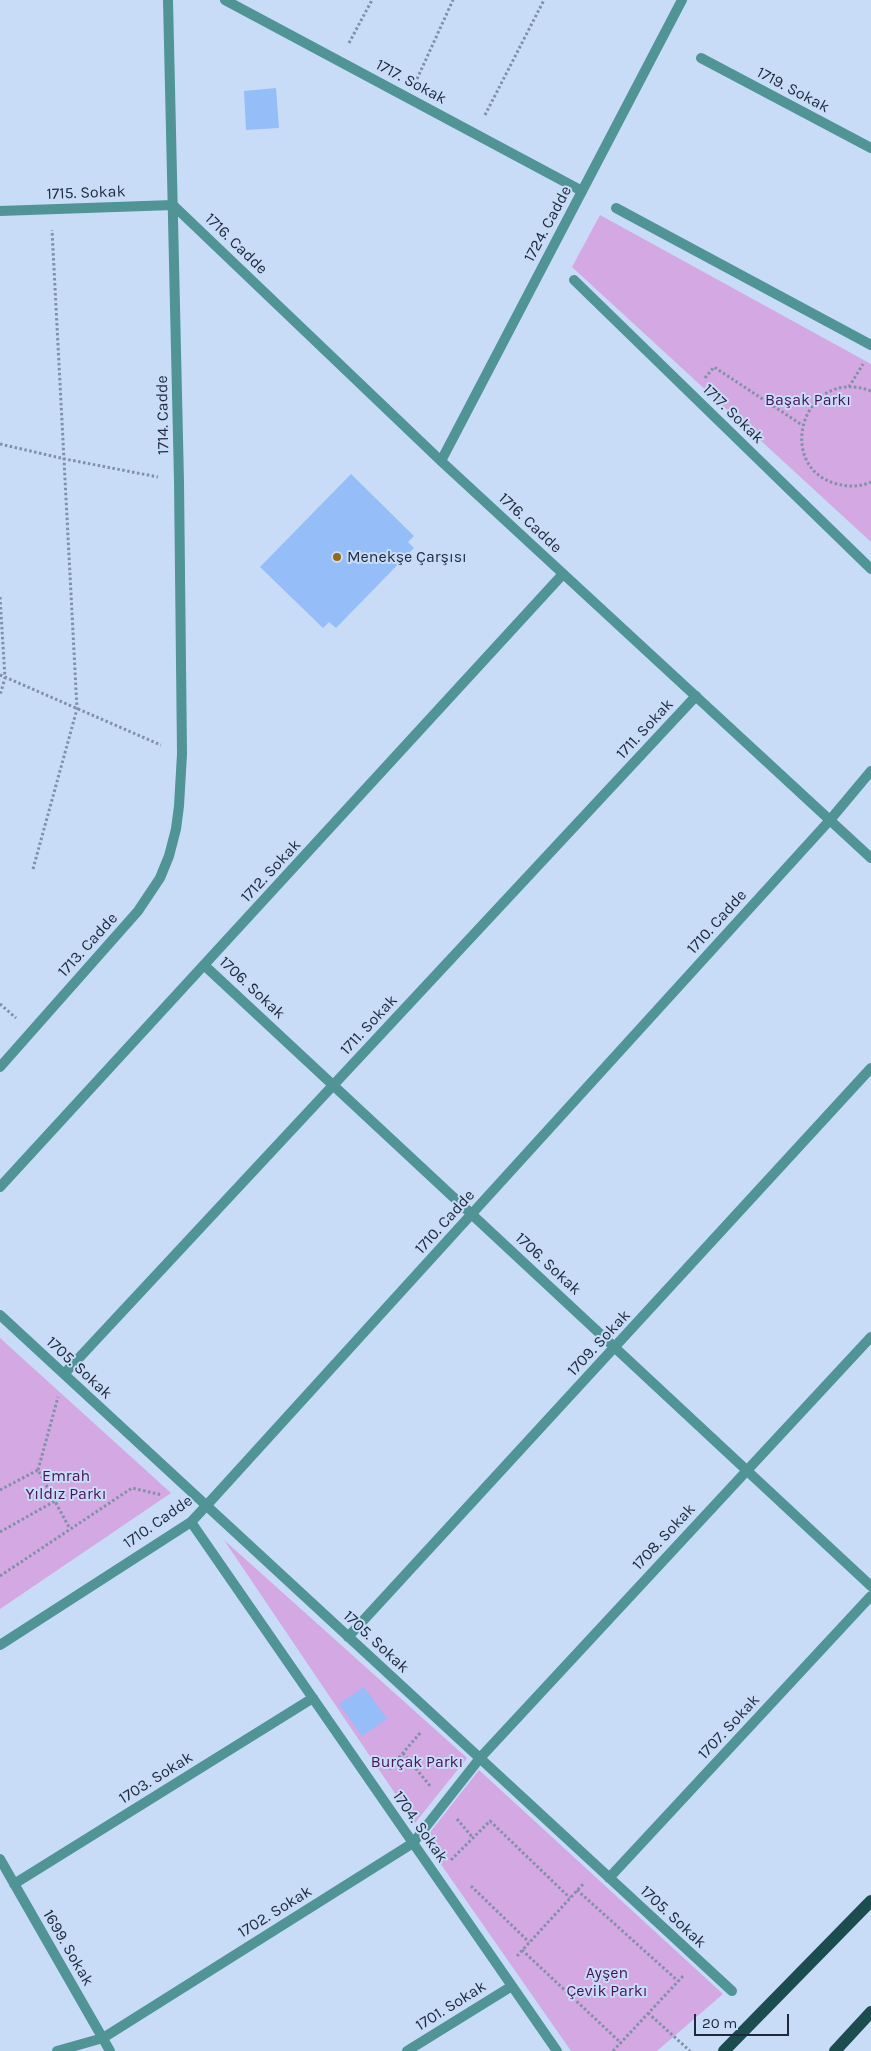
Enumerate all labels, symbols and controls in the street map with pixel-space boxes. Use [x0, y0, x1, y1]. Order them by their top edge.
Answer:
street label: 1717. Sokak [372, 55, 450, 109]
street label: 1719. Sokak [753, 63, 833, 117]
street label: 1715. Sokak [46, 182, 126, 204]
street label: 1724. Cadde [520, 183, 576, 265]
street label: 1716. Cadde [201, 209, 271, 279]
street label: 1714. Cadde [153, 375, 173, 455]
street label: 1717. Sokak [698, 380, 768, 448]
park label: Başak Parkı [765, 390, 851, 410]
street label: 1716. Cadde [494, 489, 566, 557]
place label: Menekşe Çarşısı [347, 547, 467, 567]
marker: Menekşe Çarşısı [331, 551, 343, 563]
street label: 1711. Sokak [612, 695, 678, 763]
street label: 1712. Sokak [237, 835, 305, 907]
street label: 1710. Cadde [683, 886, 751, 958]
street label: 1713. Cadde [54, 909, 122, 981]
street label: 1706. Sokak [215, 953, 289, 1023]
street label: 1711. Sokak [336, 991, 402, 1059]
street label: 1710. Cadde [411, 1186, 479, 1258]
street label: 1706. Sokak [511, 1229, 585, 1299]
street label: 1709. Sokak [564, 1306, 634, 1380]
street label: 1705. Sokak [42, 1333, 116, 1403]
park label: Emrah Yıldız Parkı [26, 1466, 106, 1504]
street label: 1710. Cadde [120, 1491, 196, 1553]
street label: 1708. Sokak [628, 1500, 700, 1574]
street label: 1705. Sokak [339, 1607, 413, 1677]
street label: 1707. Sokak [694, 1691, 764, 1763]
street label: 1703. Sokak [115, 1748, 197, 1808]
park label: Burçak Parkı [371, 1752, 463, 1772]
street label: 1704. Sokak [388, 1787, 452, 1867]
street label: 1702. Sokak [235, 1882, 315, 1942]
street label: 1705. Sokak [636, 1882, 710, 1952]
street label: 1699. Sokak [38, 1906, 98, 1990]
park label: Ayşen Çevik Parkı [567, 1963, 647, 2001]
street label: 1701. Sokak [412, 1977, 490, 2035]
scale bar [696, 2004, 791, 2036]
text: 20 m [702, 2014, 737, 2032]

